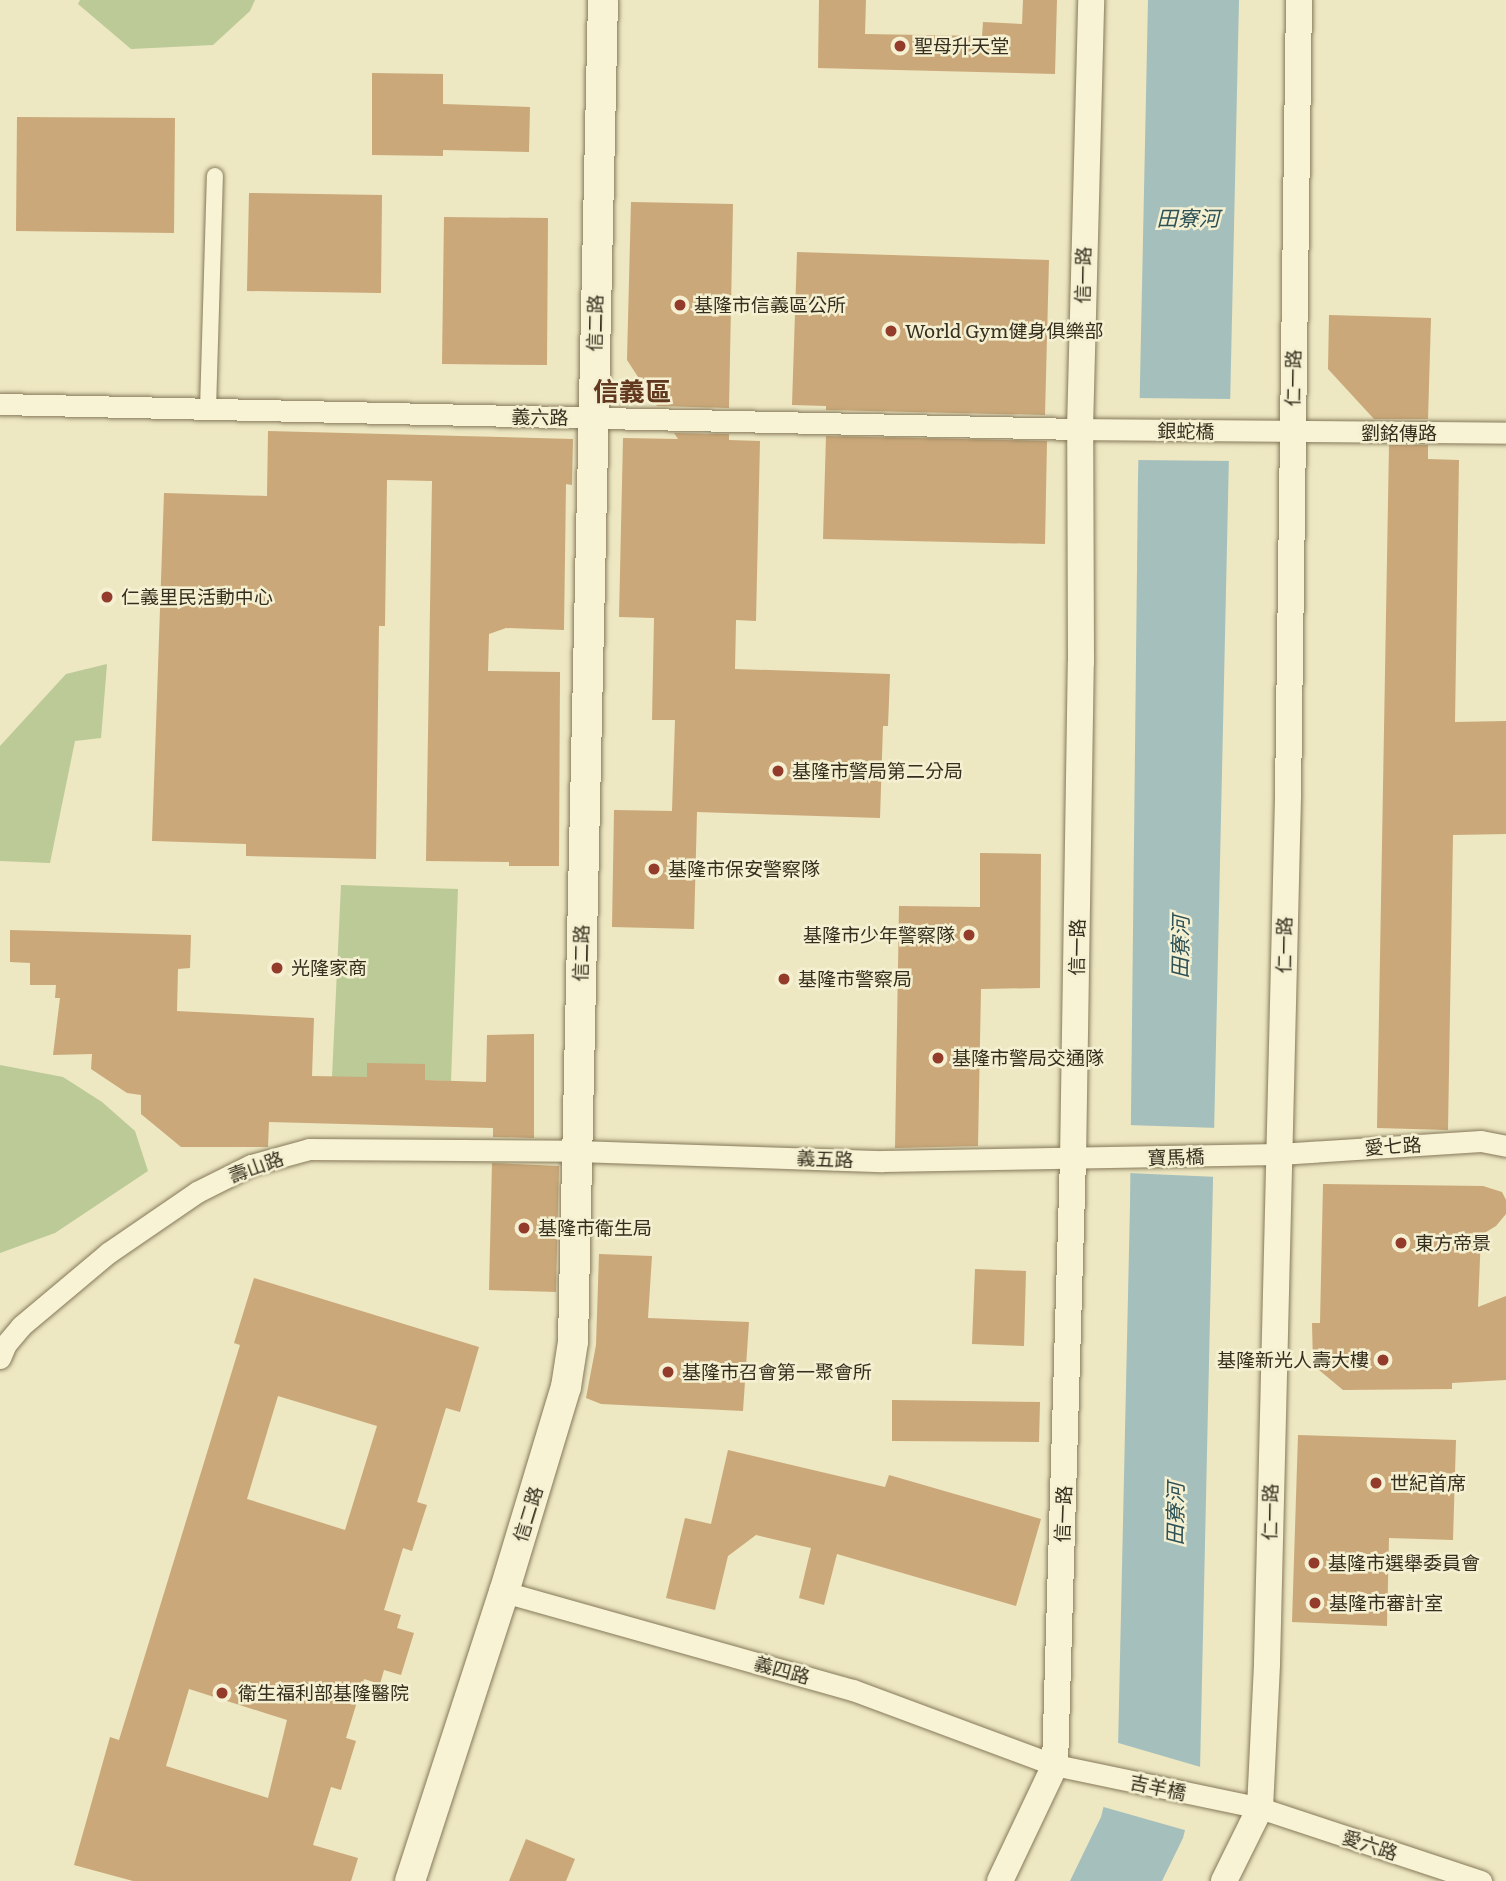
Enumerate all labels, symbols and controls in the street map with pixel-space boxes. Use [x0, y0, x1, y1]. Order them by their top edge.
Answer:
place label: 聖母升天堂 [914, 35, 1009, 57]
marker: 聖母升天堂 [892, 38, 908, 54]
water label: 田寮河 [1157, 204, 1219, 230]
street label: 信一路 [1071, 246, 1095, 304]
street label: 信二路 [583, 294, 607, 352]
place label: 基隆市信義區公所 [694, 294, 846, 316]
marker: 基隆市信義區公所 [672, 297, 688, 313]
place label: World Gym健身俱樂部 [905, 320, 1104, 342]
marker: World Gym健身俱樂部 [883, 323, 899, 339]
street label: 仁一路 [1281, 349, 1305, 407]
district label: 信義區 [593, 374, 671, 406]
street label: 義六路 [511, 405, 569, 429]
street label: 銀蛇橋 [1157, 419, 1215, 443]
street label: 劉銘傳路 [1361, 422, 1437, 444]
place label: 仁義里民活動中心 [121, 586, 273, 608]
marker: 仁義里民活動中心 [99, 589, 115, 605]
place label: 基隆市警局第二分局 [792, 760, 963, 782]
marker: 基隆市警局第二分局 [770, 763, 786, 779]
place label: 基隆市保安警察隊 [668, 858, 820, 880]
marker: 基隆市保安警察隊 [646, 861, 662, 877]
water label: 田寮河 [1166, 915, 1192, 979]
street label: 仁一路 [1272, 916, 1296, 974]
street label: 信一路 [1065, 918, 1089, 976]
street label: 信二路 [569, 924, 593, 982]
place label: 基隆市少年警察隊 [803, 924, 955, 946]
marker: 基隆市少年警察隊 [961, 927, 977, 943]
place label: 光隆家商 [291, 957, 367, 979]
marker: 光隆家商 [269, 960, 285, 976]
place label: 基隆市警察局 [798, 968, 912, 990]
marker: 基隆市警察局 [776, 971, 792, 987]
place label: 基隆市警局交通隊 [952, 1047, 1104, 1069]
marker: 基隆市警局交通隊 [930, 1050, 946, 1066]
street label: 愛七路 [1364, 1133, 1422, 1159]
street label: 寶馬橋 [1147, 1145, 1205, 1169]
street label: 壽山路 [225, 1147, 287, 1187]
street label: 義五路 [796, 1147, 854, 1171]
place label: 基隆市衛生局 [538, 1217, 652, 1239]
marker: 基隆市衛生局 [516, 1220, 532, 1236]
place label: 東方帝景 [1415, 1232, 1491, 1254]
marker: 東方帝景 [1393, 1235, 1409, 1251]
place label: 基隆新光人壽大樓 [1217, 1349, 1369, 1371]
marker: 基隆新光人壽大樓 [1375, 1352, 1391, 1368]
place label: 基隆市召會第一聚會所 [682, 1361, 872, 1383]
marker: 基隆市召會第一聚會所 [660, 1364, 676, 1380]
place label: 世紀首席 [1390, 1472, 1466, 1494]
marker: 世紀首席 [1368, 1475, 1384, 1491]
water label: 田寮河 [1161, 1482, 1187, 1546]
street label: 信二路 [509, 1483, 547, 1545]
street label: 仁一路 [1258, 1483, 1282, 1541]
street label: 信一路 [1051, 1485, 1075, 1543]
place label: 基隆市選舉委員會 [1328, 1552, 1480, 1574]
marker: 基隆市選舉委員會 [1306, 1555, 1322, 1571]
place label: 基隆市審計室 [1329, 1592, 1443, 1614]
marker: 基隆市審計室 [1307, 1595, 1323, 1611]
street label: 義四路 [752, 1652, 812, 1688]
place label: 衛生福利部基隆醫院 [238, 1682, 409, 1704]
marker: 衛生福利部基隆醫院 [212, 1683, 232, 1703]
street label: 吉羊橋 [1128, 1770, 1188, 1804]
street label: 愛六路 [1339, 1825, 1401, 1865]

